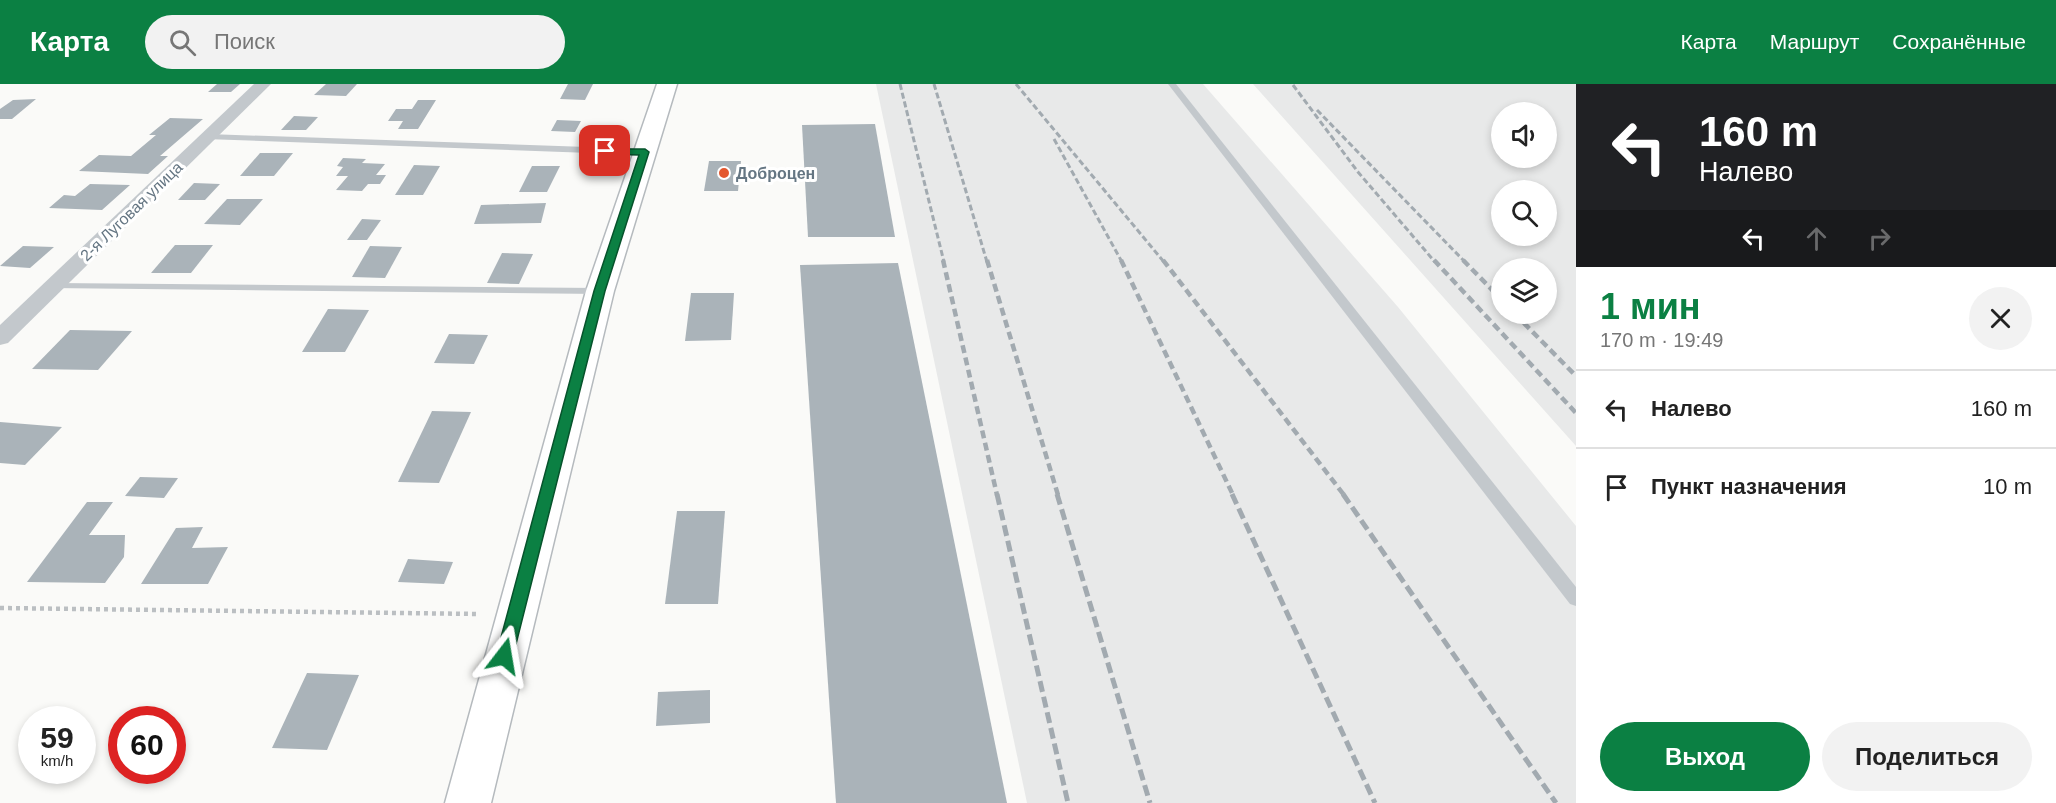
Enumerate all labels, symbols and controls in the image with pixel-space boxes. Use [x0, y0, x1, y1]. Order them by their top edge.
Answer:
search box [145, 15, 565, 69]
text: Карта [30, 26, 109, 57]
icon: search [166, 26, 199, 59]
text: Поиск [214, 29, 275, 54]
text: Карта [1681, 30, 1737, 53]
text: Маршрут [1770, 30, 1859, 53]
text: Сохранённые [1892, 30, 2026, 53]
map controls [1491, 102, 1557, 324]
button: sound [1491, 102, 1557, 168]
icon: left [1600, 108, 1678, 186]
text: 160 m [1699, 108, 1818, 155]
pin [579, 125, 630, 176]
icon: arrive [588, 134, 621, 167]
text: Налево [1699, 157, 1793, 187]
street label: 2-я Луговая улица [77, 158, 186, 264]
place label: Доброцен [736, 165, 815, 182]
marker: Доброцен [717, 166, 731, 180]
button: search [1491, 180, 1557, 246]
icon: left [1737, 222, 1770, 255]
icon: ahead [1800, 222, 1833, 255]
icon: right [1863, 222, 1896, 255]
button: layers [1491, 258, 1557, 324]
text: 1 мин [1600, 286, 1701, 327]
button: close [1969, 287, 2032, 350]
text: 170 m · 19:49 [1600, 329, 1723, 351]
icon: left [1600, 393, 1633, 426]
text: Налево [1651, 396, 1732, 421]
text: 160 m [1971, 396, 2032, 421]
icon: arrive [1600, 471, 1633, 504]
text: Пункт назначения [1651, 474, 1847, 499]
text: 10 m [1983, 474, 2032, 499]
position arrow [472, 624, 536, 688]
speed limit sign: 60 [108, 706, 186, 784]
text: 59 [40, 721, 74, 754]
button: Выход [1600, 722, 1810, 791]
button: Поделиться [1822, 722, 2032, 791]
text: km/h [41, 752, 73, 769]

